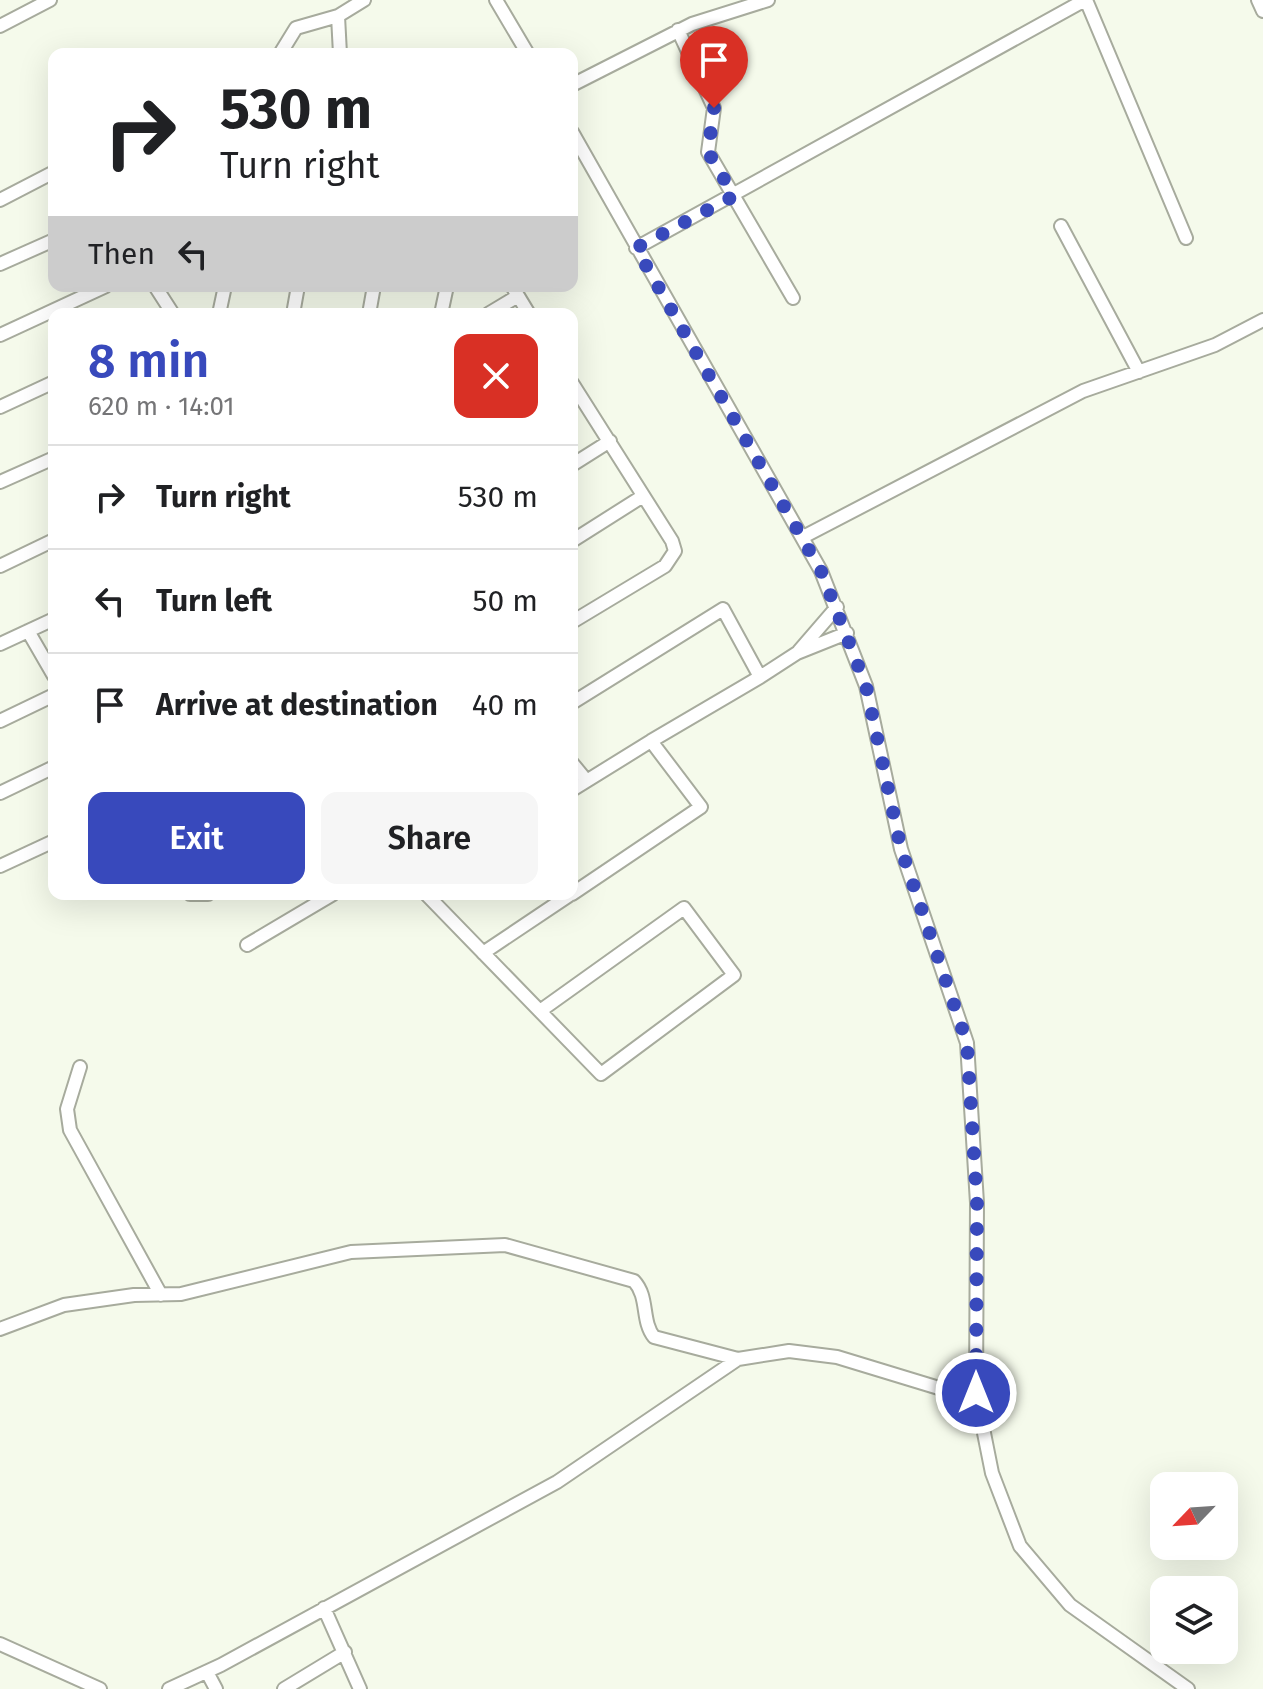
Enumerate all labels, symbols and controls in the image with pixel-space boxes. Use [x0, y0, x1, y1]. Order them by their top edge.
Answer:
pin [680, 26, 748, 108]
icon: arrive [692, 38, 736, 82]
text: 530 m [220, 76, 372, 143]
icon: right [88, 80, 192, 184]
text: Turn right [220, 144, 380, 188]
icon: left [171, 232, 215, 276]
text: Then [88, 236, 155, 272]
text: 8 min [88, 332, 209, 390]
button: close [454, 334, 538, 418]
text: 620 m · 14:01 [88, 391, 235, 422]
icon: right [88, 475, 132, 519]
text: Turn right [156, 479, 291, 515]
text: 530 m [458, 479, 538, 515]
icon: left [88, 579, 132, 623]
text: Turn left [156, 583, 272, 619]
text: 50 m [473, 583, 538, 619]
icon: arrive [88, 683, 132, 727]
text: Arrive at destination [156, 687, 438, 723]
text: 40 m [472, 687, 538, 723]
button: Exit [88, 792, 305, 884]
button: Share [321, 792, 538, 884]
position arrow [934, 1351, 1018, 1435]
north arrow [1150, 1472, 1238, 1560]
map controls [1150, 1472, 1238, 1664]
button: layers [1150, 1576, 1238, 1664]

